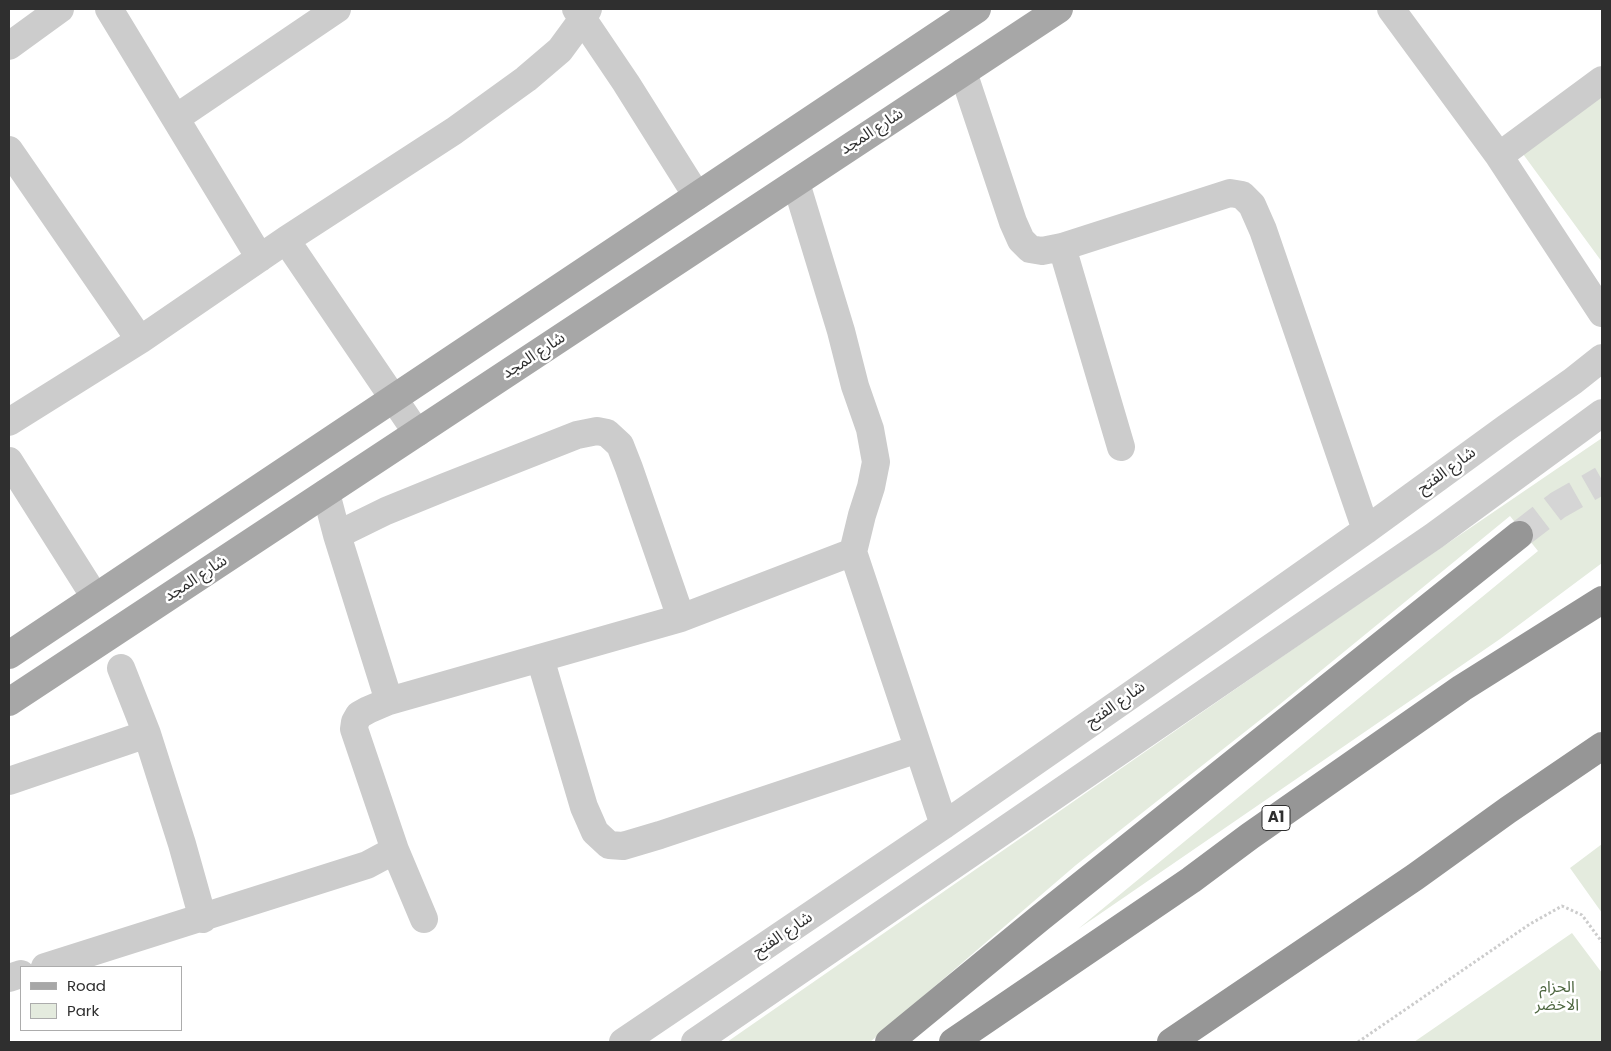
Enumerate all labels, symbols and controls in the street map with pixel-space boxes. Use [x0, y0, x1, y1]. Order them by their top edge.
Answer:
street label: شارع المجد [837, 105, 907, 159]
street label: شارع المجد [499, 329, 569, 383]
street label: شارع الفتح [1414, 443, 1480, 499]
street label: شارع المجد [161, 552, 231, 606]
street label: شارع الفتح [1083, 678, 1149, 732]
road number: A1 [1262, 806, 1290, 830]
street label: شارع الفتح [750, 908, 816, 962]
legend [20, 966, 182, 1031]
text: Road [67, 975, 106, 996]
park label: الحزام الاخضر [1535, 978, 1579, 1016]
text: Park [67, 1000, 99, 1021]

